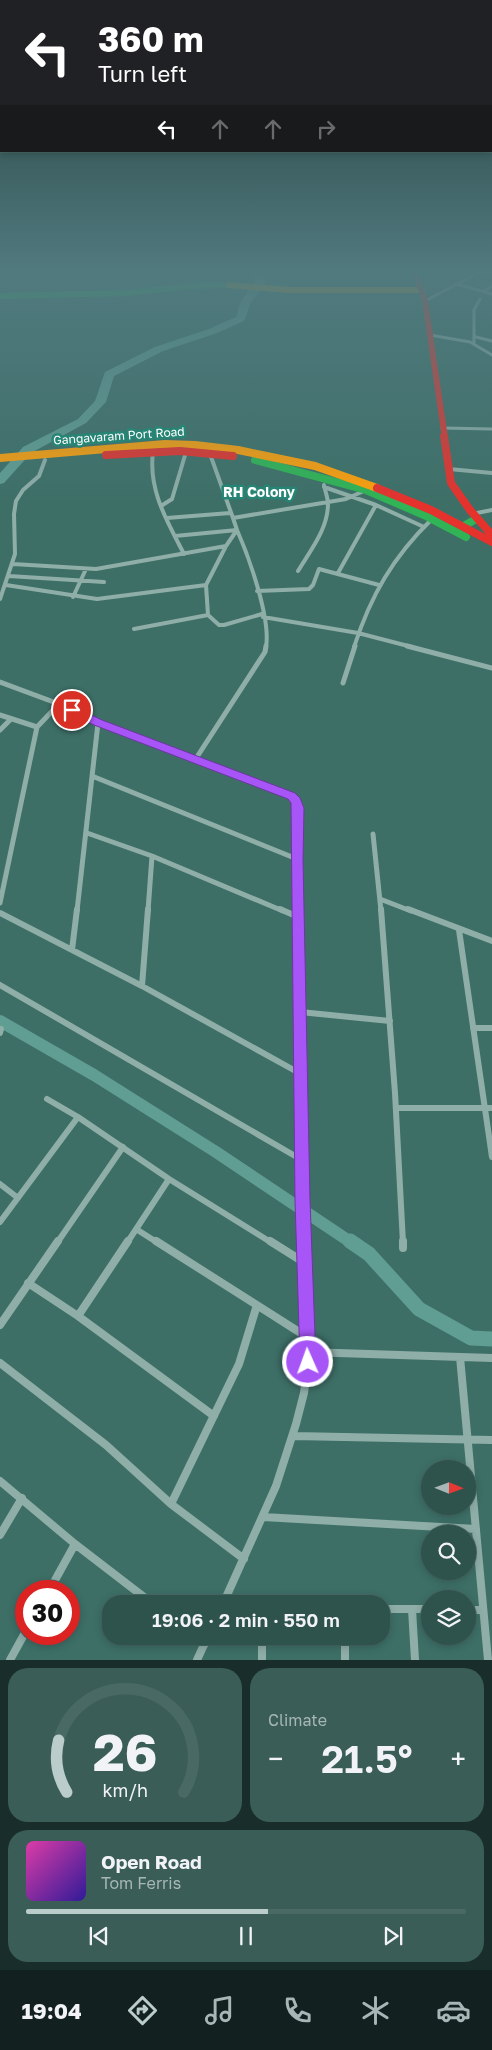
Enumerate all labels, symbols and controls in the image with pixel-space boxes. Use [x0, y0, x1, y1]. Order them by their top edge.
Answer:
text: 360 m [98, 18, 204, 60]
icon: left [15, 20, 80, 85]
text: Turn left [98, 60, 187, 87]
icon: left [153, 115, 181, 143]
icon: ahead [206, 115, 234, 143]
icon: ahead [259, 115, 287, 143]
icon: right [312, 115, 340, 143]
street label: Gangavaram Port Road [53, 423, 185, 448]
district label: RH Colony [223, 483, 296, 500]
pin [51, 689, 93, 731]
icon: arrive [58, 696, 86, 724]
position arrow [281, 1335, 333, 1387]
north arrow [421, 1460, 476, 1515]
map controls [421, 1460, 476, 1645]
button: search [421, 1525, 476, 1580]
speed limit sign: 30 [15, 1580, 80, 1645]
button: layers [421, 1590, 476, 1645]
text: 19:06 · 2 min · 550 m [152, 1608, 340, 1631]
text: Climate [268, 1710, 327, 1730]
text: 26 [93, 1720, 157, 1782]
text: 21.5° [321, 1736, 413, 1781]
text: − [268, 1742, 283, 1775]
text: + [451, 1742, 466, 1775]
text: km/h [102, 1779, 148, 1801]
text: Open Road [101, 1850, 202, 1873]
text: Tom Ferris [101, 1873, 181, 1893]
icon: previous [85, 1922, 113, 1950]
icon: pause [232, 1922, 260, 1950]
icon: next [379, 1922, 407, 1950]
icon: directions [125, 1993, 160, 2028]
icon: music [202, 1993, 237, 2028]
icon: phone [280, 1993, 315, 2028]
icon: climate [358, 1993, 393, 2028]
icon: car [436, 1993, 471, 2028]
text: 19:04 [21, 1997, 82, 2024]

